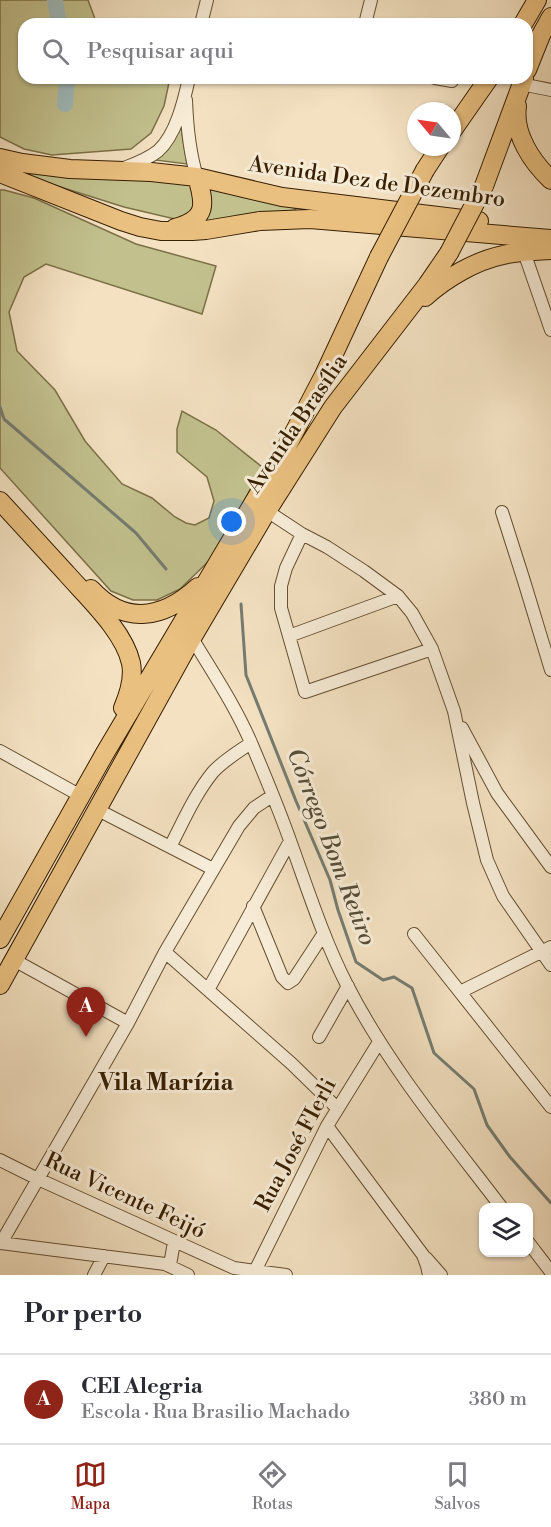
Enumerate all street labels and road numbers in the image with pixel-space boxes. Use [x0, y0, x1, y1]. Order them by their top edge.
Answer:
street label: Avenida Dez de Dezembro [246, 150, 507, 213]
street label: Avenida Brasília [240, 349, 354, 500]
street label: Rua José FIerli [250, 1074, 342, 1216]
street label: Rua Vicente Feijó [40, 1147, 210, 1245]

